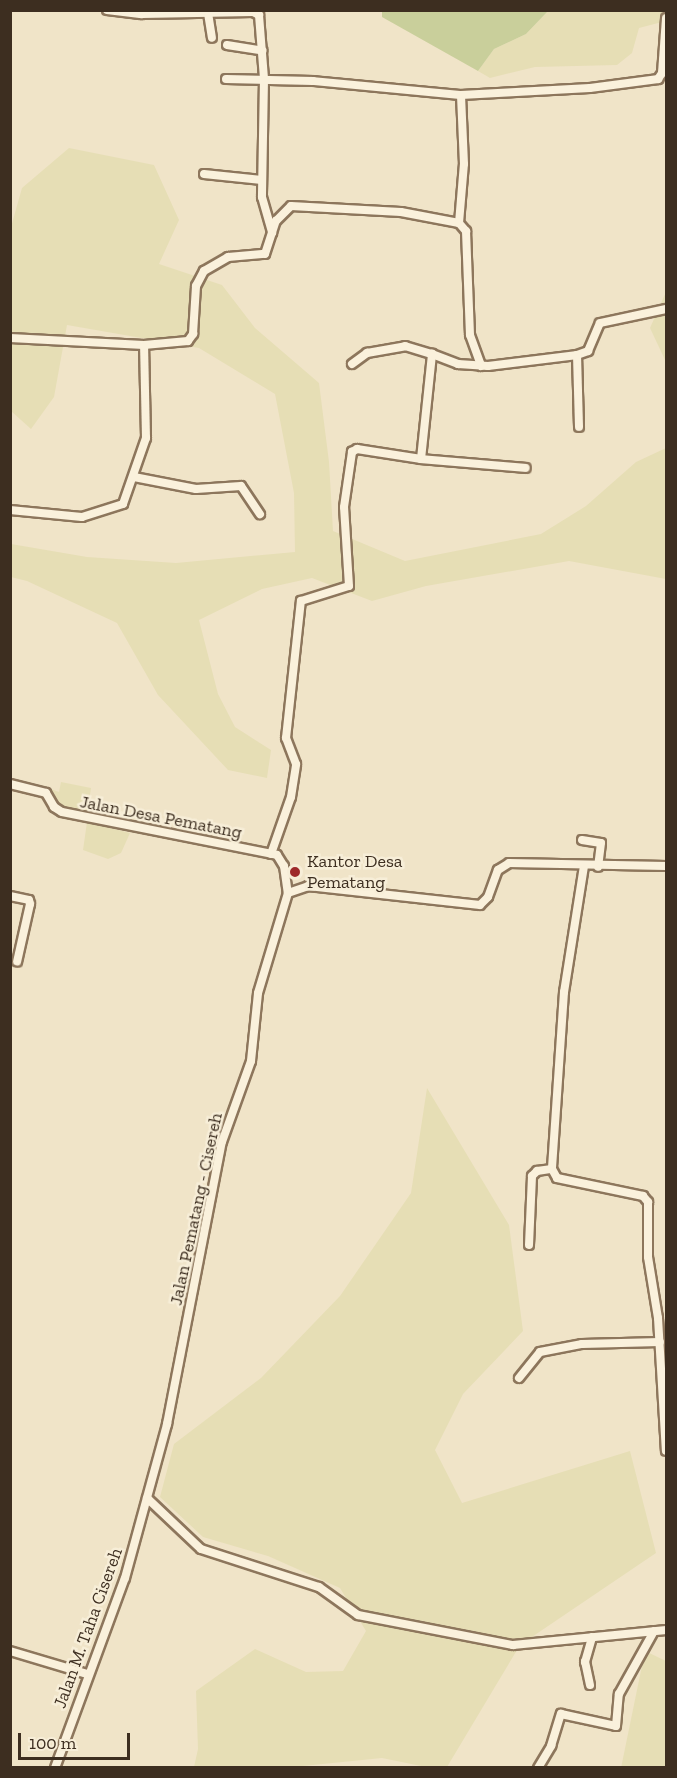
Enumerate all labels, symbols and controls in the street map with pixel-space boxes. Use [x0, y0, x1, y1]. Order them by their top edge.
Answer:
street label: Jalan Desa Pematang [78, 791, 244, 843]
place label: Kantor Desa Pematang [307, 851, 403, 894]
marker: Kantor Desa Pematang [288, 865, 302, 879]
street label: Jalan Pematang - Cisereh [165, 1111, 227, 1307]
street label: Jalan M. Taha Cisereh [49, 1545, 127, 1711]
scale bar [21, 1721, 134, 1759]
text: 100 m [29, 1732, 76, 1754]

